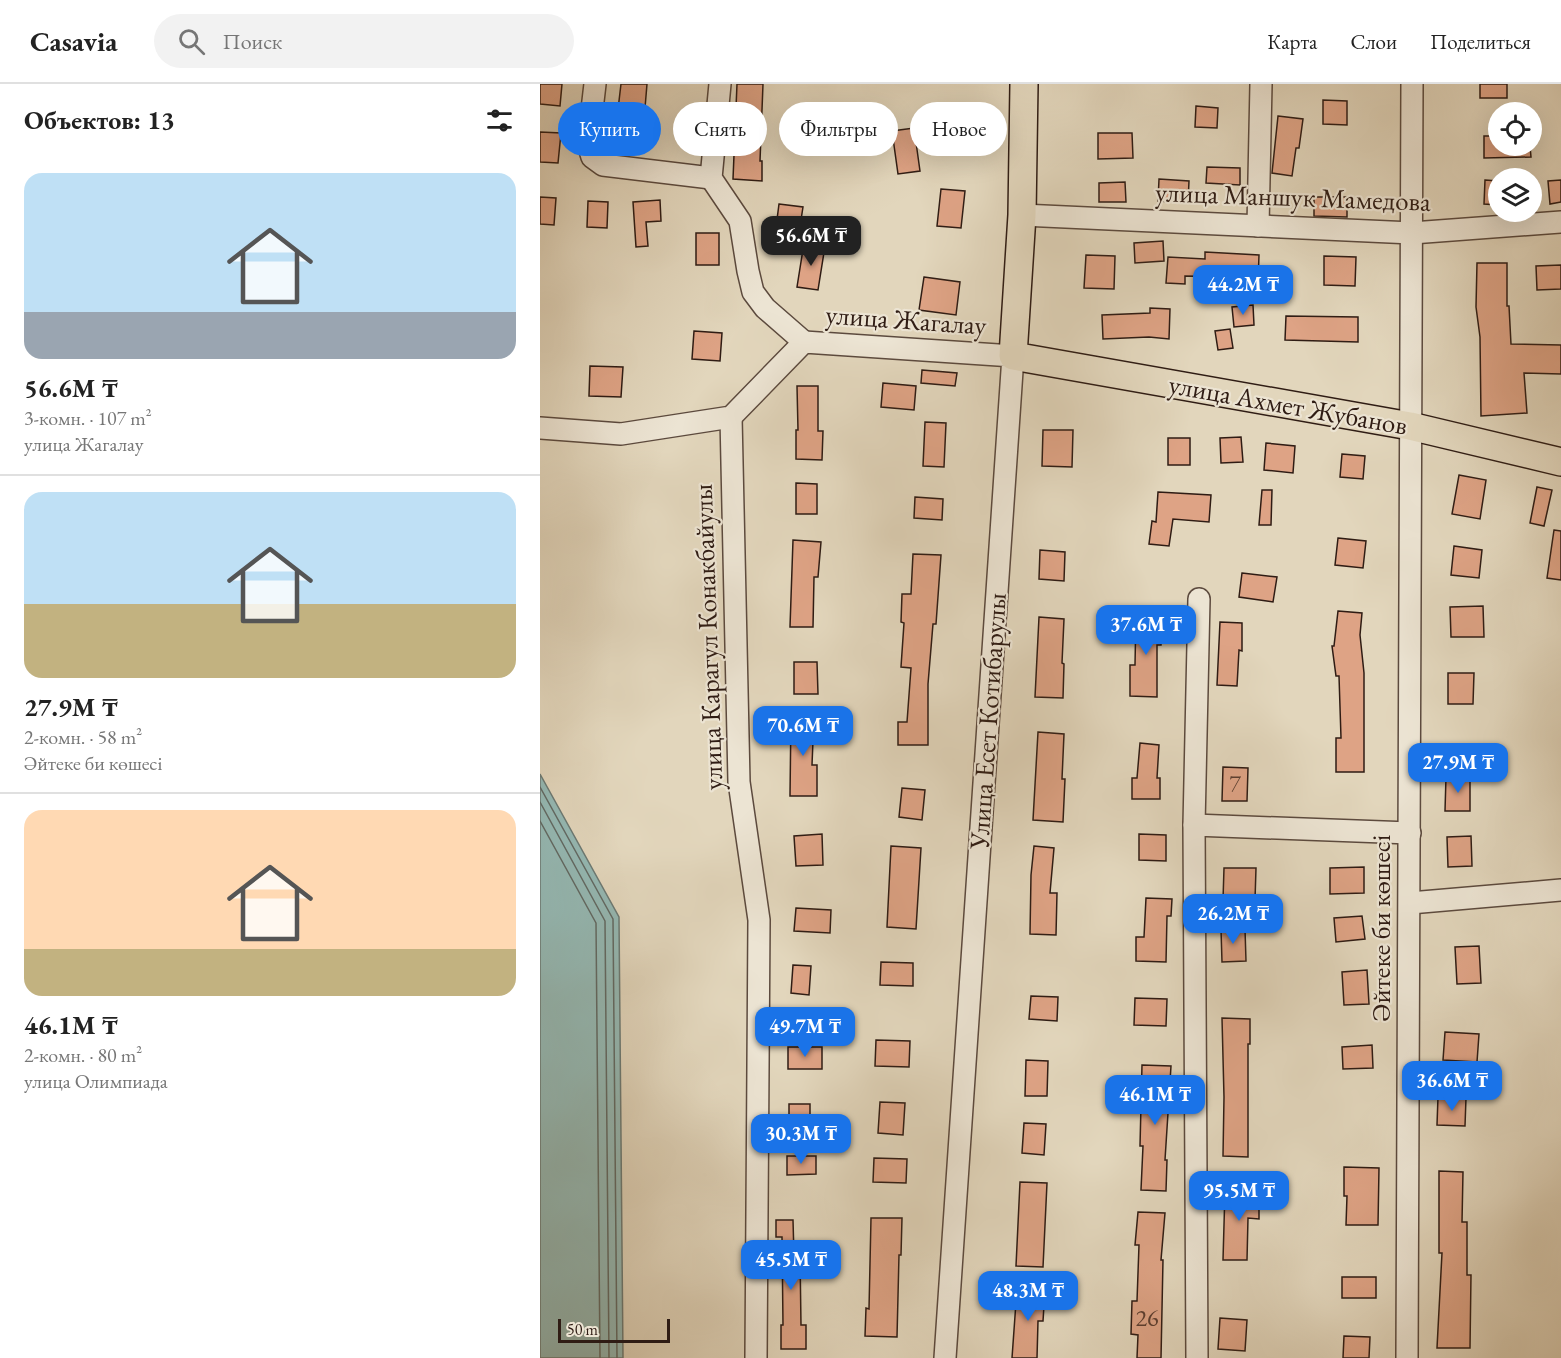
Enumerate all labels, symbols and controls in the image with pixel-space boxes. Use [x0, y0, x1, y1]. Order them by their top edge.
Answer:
search box [154, 14, 574, 68]
text: Casavia [30, 23, 118, 59]
icon: search [175, 25, 208, 58]
text: Поиск [223, 27, 282, 56]
text: Карта [1267, 28, 1317, 55]
text: Слои [1350, 28, 1397, 55]
text: Поделиться [1430, 28, 1531, 55]
chip: Купить [558, 102, 661, 156]
chip: Снять [673, 102, 767, 156]
chip: Фильтры [779, 102, 898, 156]
chip: Новое [910, 102, 1007, 156]
map controls [1488, 102, 1542, 222]
button: locate [1488, 102, 1542, 156]
text: Объектов: 13 [24, 103, 175, 137]
icon: filters [483, 104, 516, 137]
button: layers [1488, 168, 1542, 222]
street label: улица Маншук Мамедова [1155, 174, 1432, 219]
icon: home [216, 212, 324, 320]
pin: 56.6M ₸ [756, 216, 866, 267]
text: 56.6M ₸ [775, 222, 847, 248]
pin: 44.2M ₸ [1188, 265, 1298, 316]
text: 44.2M ₸ [1207, 271, 1279, 297]
street label: улица Жагалау [824, 296, 988, 343]
street label: улица Ахмет Жубанов [1166, 366, 1410, 443]
text: 56.6M ₸ [24, 371, 118, 405]
text: 3-комн. · 107 m² [24, 405, 152, 431]
text: улица Жагалау [24, 431, 144, 457]
street label: улица Карагул Конакбайулы [685, 483, 730, 791]
icon: home [216, 531, 324, 639]
street label: Улица Есет Котибарулы [961, 592, 1014, 851]
pin: 37.6M ₸ [1091, 605, 1201, 656]
text: 37.6M ₸ [1110, 611, 1182, 637]
text: 27.9M ₸ [24, 690, 118, 724]
pin: 70.6M ₸ [748, 706, 858, 757]
text: 70.6M ₸ [767, 712, 839, 738]
text: 2-комн. · 58 m² [24, 724, 142, 750]
pin: 27.9M ₸ [1403, 743, 1513, 794]
text: 27.9M ₸ [1422, 749, 1494, 775]
text: Әйтеке би көшесі [24, 750, 162, 776]
house number: 7 [1229, 768, 1241, 799]
street label: Әйтеке би көшесі [1363, 834, 1398, 1021]
icon: home [216, 849, 324, 957]
pin: 26.2M ₸ [1178, 894, 1288, 945]
text: 26.2M ₸ [1197, 900, 1269, 926]
pin: 49.7M ₸ [750, 1007, 860, 1058]
text: 46.1M ₸ [24, 1008, 118, 1042]
text: 49.7M ₸ [769, 1013, 841, 1039]
text: 2-комн. · 80 m² [24, 1042, 142, 1068]
pin: 36.6M ₸ [1397, 1061, 1507, 1112]
text: 36.6M ₸ [1416, 1067, 1488, 1093]
text: улица Олимпиада [24, 1068, 168, 1094]
pin: 46.1M ₸ [1100, 1075, 1210, 1126]
text: 46.1M ₸ [1119, 1081, 1191, 1107]
pin: 30.3M ₸ [746, 1114, 856, 1165]
text: 30.3M ₸ [765, 1120, 837, 1146]
pin: 95.5M ₸ [1184, 1171, 1294, 1222]
text: 95.5M ₸ [1203, 1177, 1275, 1203]
pin: 45.5M ₸ [736, 1240, 846, 1291]
text: 45.5M ₸ [755, 1246, 827, 1272]
pin: 48.3M ₸ [973, 1271, 1083, 1322]
text: 48.3M ₸ [992, 1277, 1064, 1303]
house number: 26 [1135, 1302, 1159, 1333]
scale bar [558, 1316, 670, 1344]
text: 50 m [567, 1319, 598, 1340]

